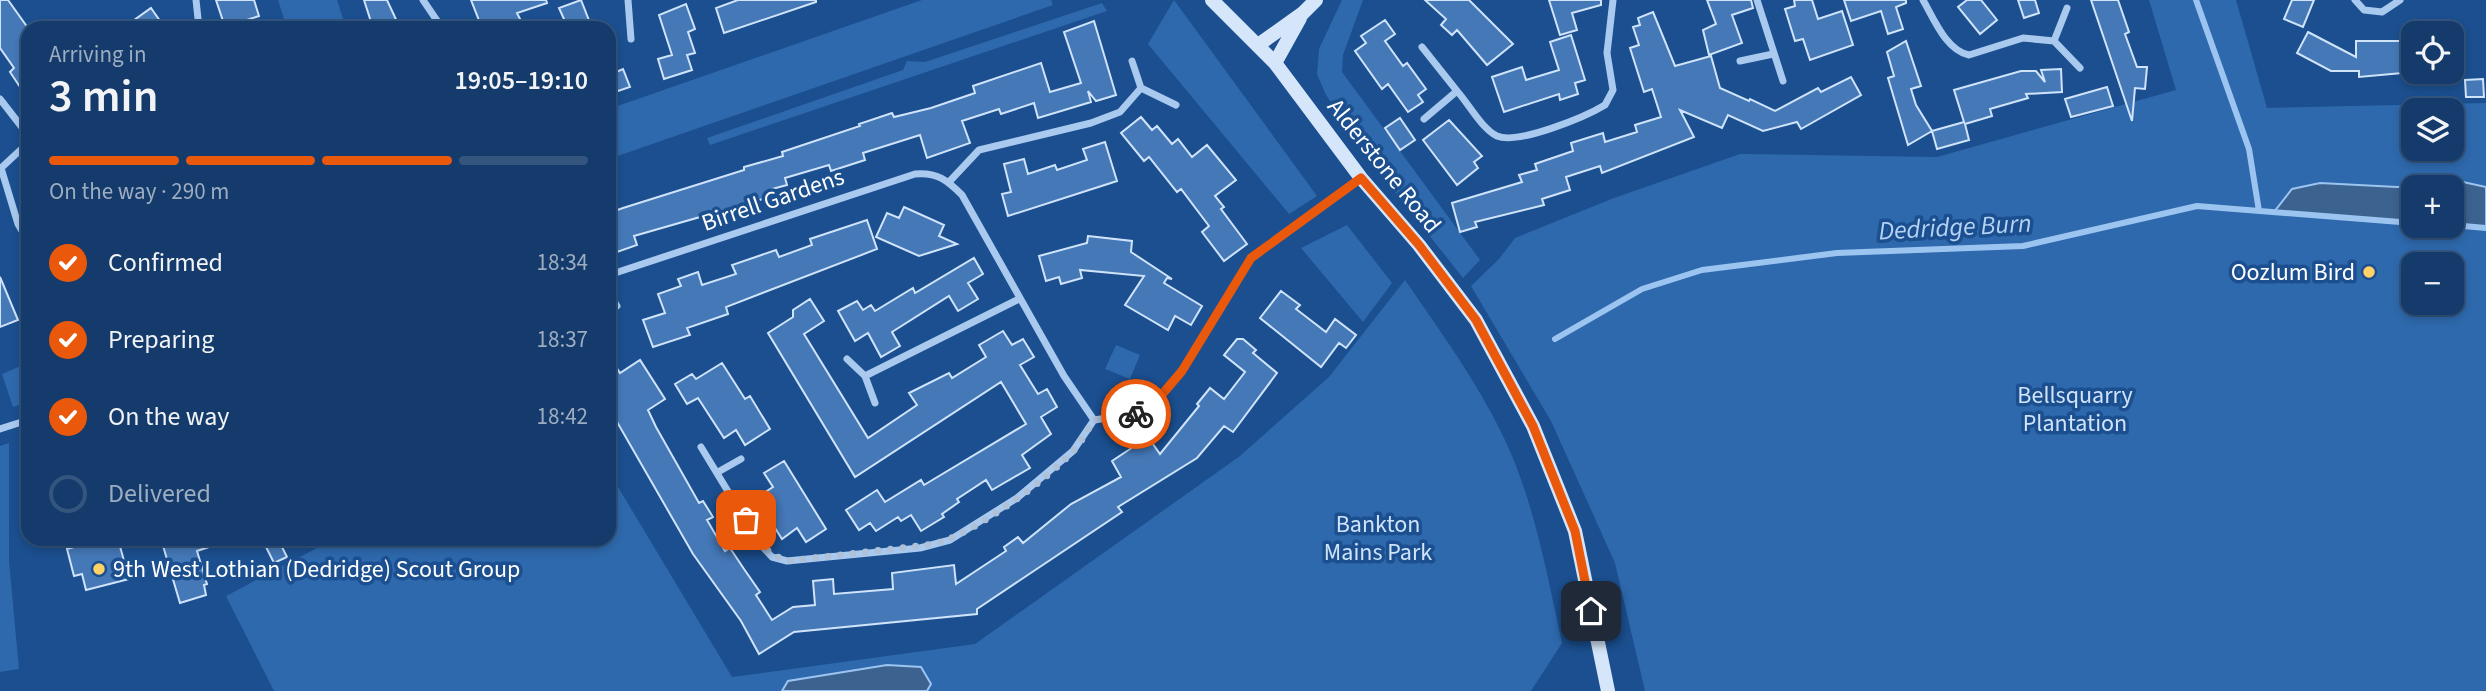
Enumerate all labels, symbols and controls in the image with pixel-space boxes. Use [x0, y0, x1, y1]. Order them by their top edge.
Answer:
map controls [2401, 21, 2464, 315]
button: locate [2401, 21, 2464, 84]
text: Arriving in [49, 38, 147, 71]
text: 19:05–19:10 [455, 62, 588, 99]
text: 3 min [49, 64, 158, 129]
street label: Alderstone Road [1319, 91, 1449, 241]
button: layers [2401, 98, 2464, 161]
street label: Birrell Gardens [697, 159, 849, 241]
text: On the way · 290 m [49, 175, 229, 208]
button: + [2401, 175, 2464, 238]
water label: Dedridge Burn [1878, 205, 2032, 249]
icon: check [49, 244, 87, 282]
text: Confirmed [108, 244, 223, 281]
text: 18:34 [537, 246, 588, 279]
button: − [2401, 252, 2464, 315]
place label: Oozlum Bird [2231, 255, 2355, 290]
marker: Oozlum Bird [2361, 264, 2377, 280]
icon: check [49, 321, 87, 359]
text: Preparing [108, 321, 214, 358]
text: 18:37 [537, 323, 588, 356]
park label: Bellsquarry Plantation [2017, 378, 2133, 441]
courier [1101, 379, 1171, 449]
icon: bike [1117, 395, 1155, 433]
icon: check [49, 398, 87, 436]
text: On the way [108, 398, 229, 435]
text: 18:42 [537, 400, 588, 433]
text: Delivered [108, 475, 211, 512]
pin [716, 490, 776, 550]
icon: bag [727, 501, 765, 539]
park label: Bankton Mains Park [1324, 507, 1432, 570]
place label: 9th West Lothian (Dedridge) Scout Group [113, 552, 520, 587]
marker: 9th West Lothian (Dedridge) Scout Group [91, 561, 107, 577]
pin [1561, 581, 1621, 641]
icon: home [1572, 592, 1610, 630]

